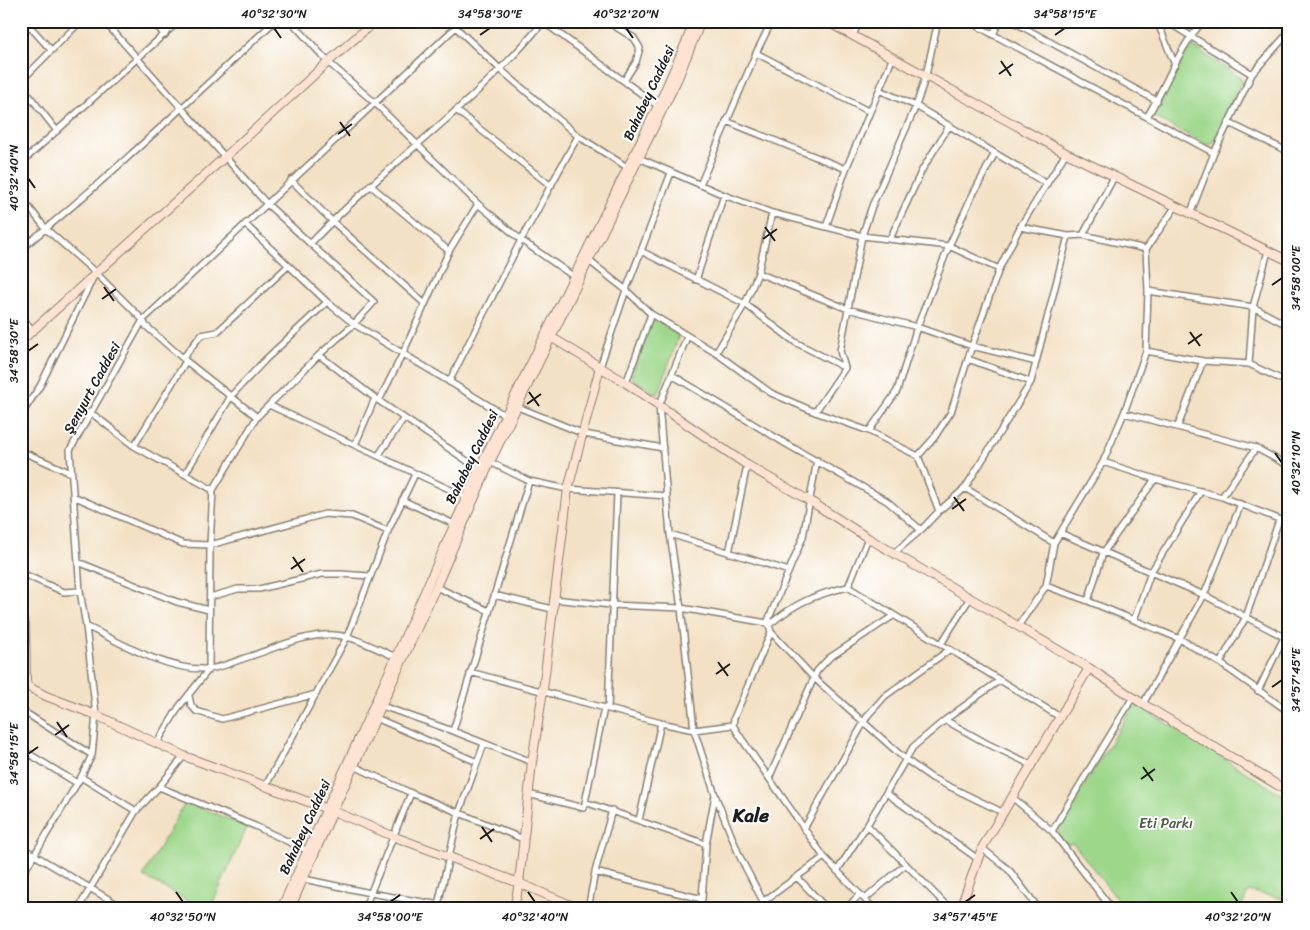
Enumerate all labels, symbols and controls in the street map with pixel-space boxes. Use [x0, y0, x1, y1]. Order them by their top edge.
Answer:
text: 40°32'30"N [241, 3, 308, 25]
text: 34°58'30"E [458, 3, 523, 25]
text: 40°32'20"N [593, 3, 660, 25]
text: 34°58'15"E [1034, 3, 1098, 25]
street label: Bahabey Caddesi [616, 40, 682, 145]
text: 40°32'40"N [3, 144, 25, 211]
text: 34°58'00"E [1285, 244, 1307, 311]
text: 34°58'30"E [3, 318, 25, 383]
street label: Şenyurt Caddesi [56, 336, 128, 439]
street label: Bahabey Caddesi [438, 404, 506, 509]
text: 40°32'10"N [1285, 430, 1307, 495]
text: 34°57'45"E [1285, 646, 1307, 712]
text: 34°58'15"E [3, 721, 25, 785]
street label: Bahabey Caddesi [272, 774, 338, 879]
district label: Kale [732, 799, 769, 832]
park label: Eti Parkı [1139, 811, 1193, 836]
text: 40°32'50"N [150, 906, 217, 928]
text: 34°58'00"E [357, 906, 424, 928]
text: 40°32'40"N [502, 906, 569, 928]
text: 34°57'45"E [933, 906, 999, 928]
text: 40°32'20"N [1205, 906, 1272, 928]

